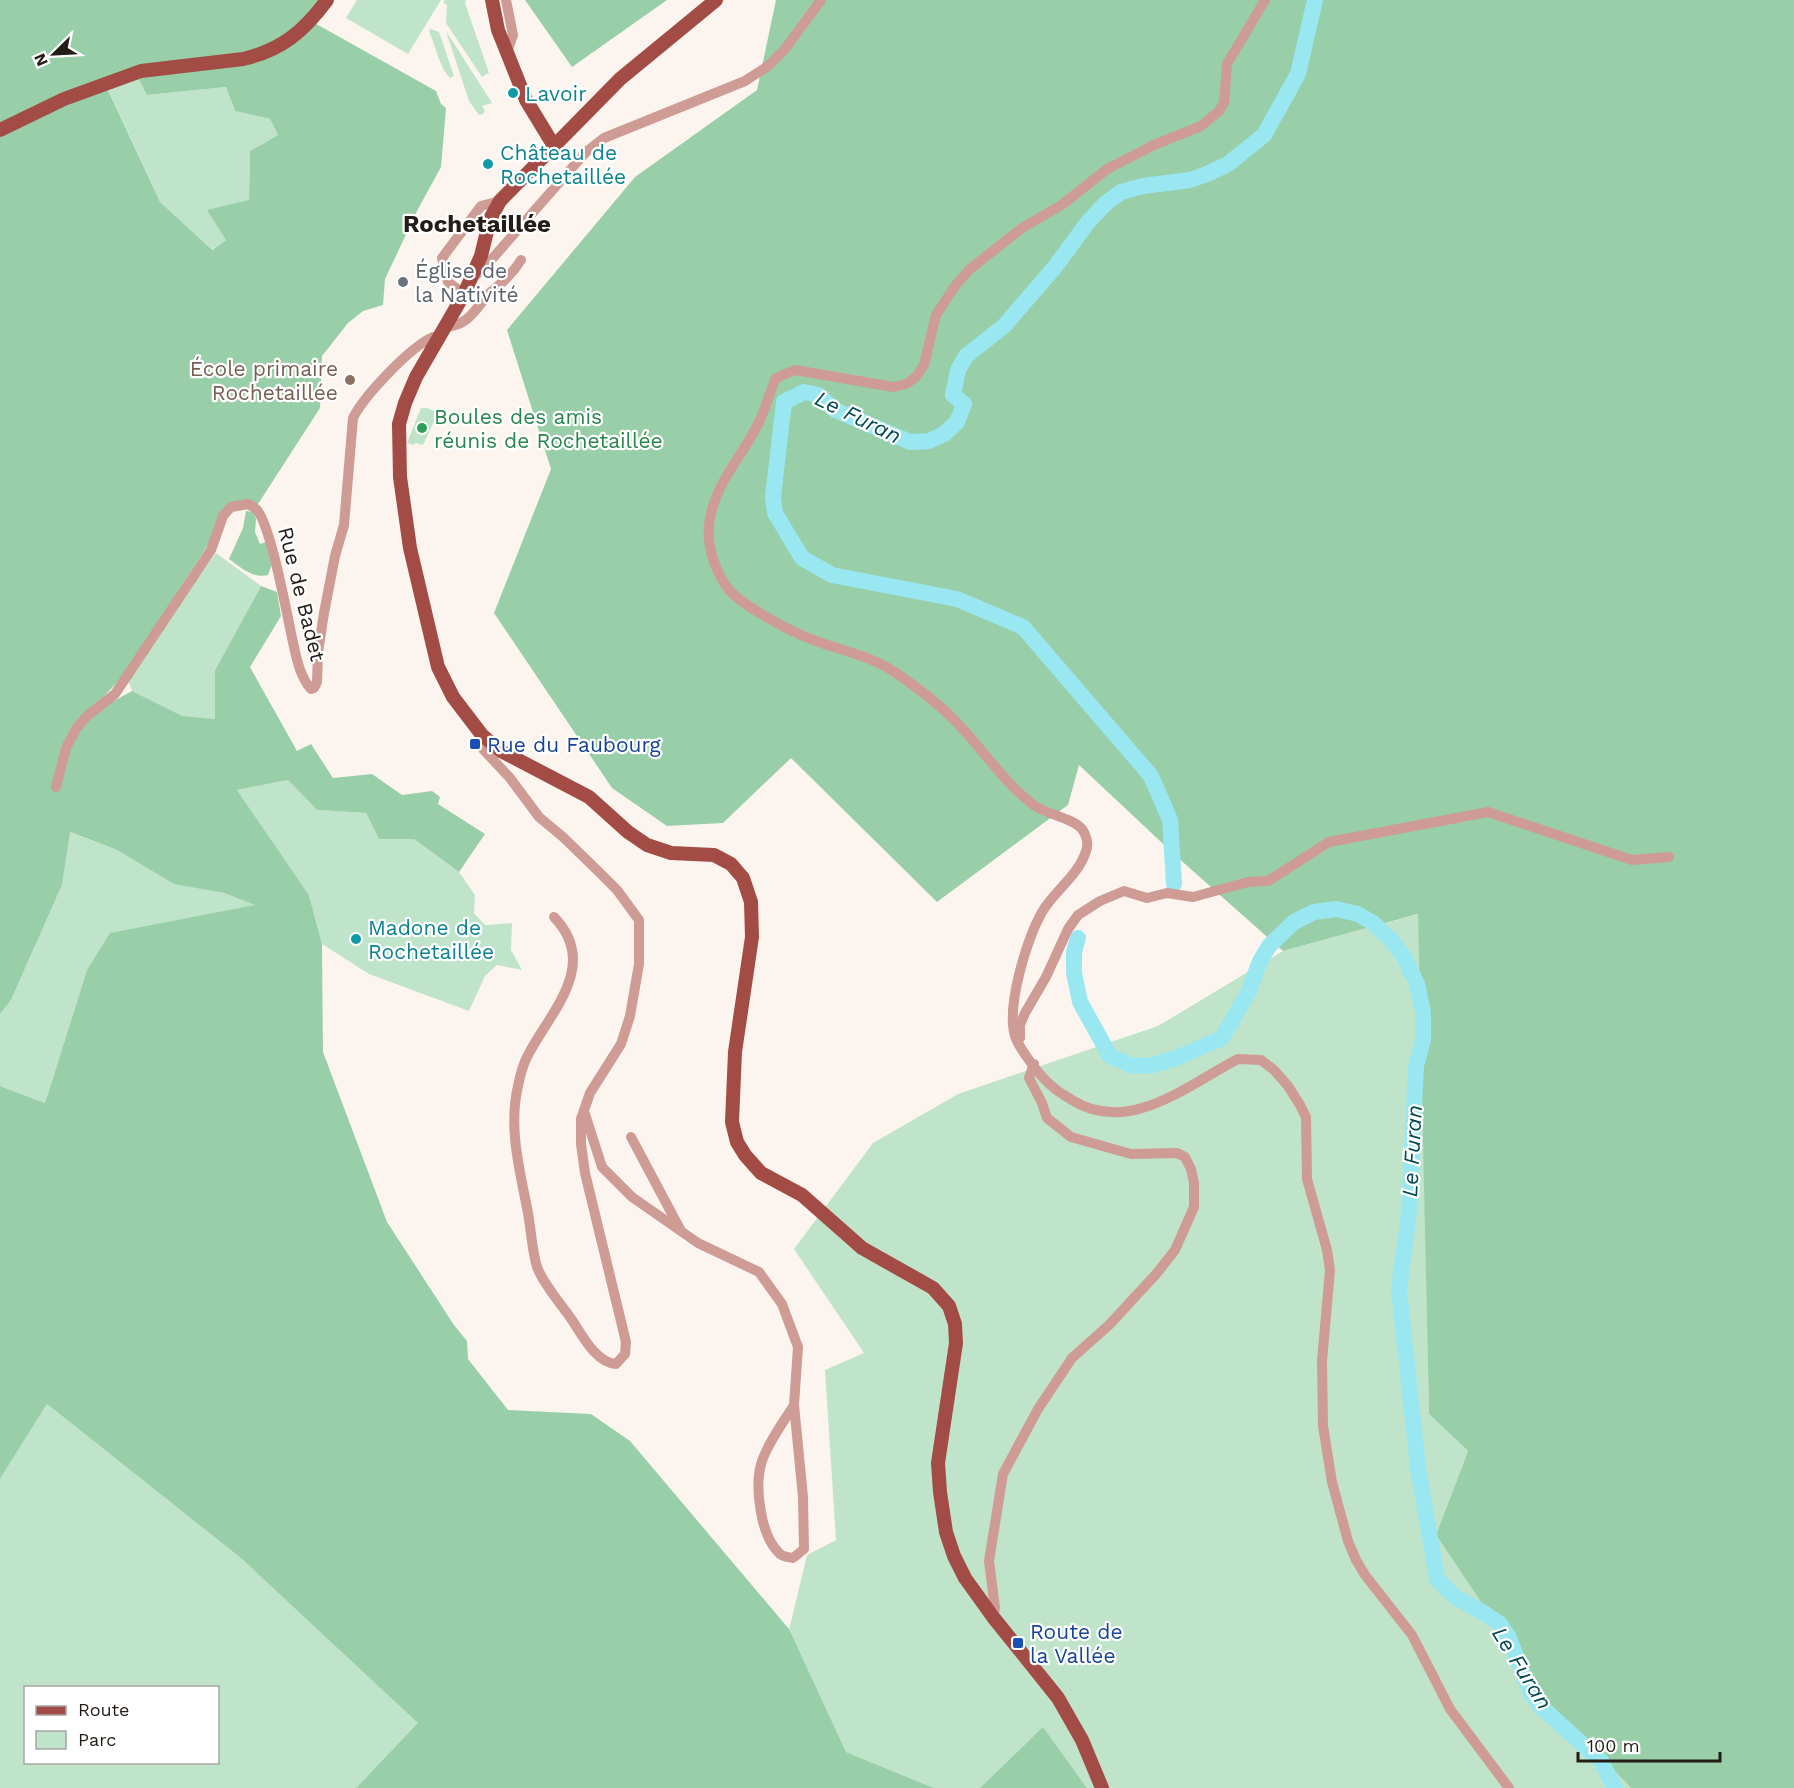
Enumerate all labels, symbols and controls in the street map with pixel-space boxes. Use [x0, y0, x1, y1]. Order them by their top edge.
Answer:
north arrow [24, 24, 84, 84]
text: N [30, 51, 52, 69]
place label: Lavoir [525, 81, 587, 106]
marker: Lavoir [506, 86, 520, 100]
place label: Château de Rochetaillée [500, 140, 626, 189]
marker: Château de Rochetaillée [481, 157, 495, 171]
district label: Rochetaillée [403, 210, 551, 238]
place label: Église de la Nativité [415, 258, 519, 307]
marker: Église de la Nativité [396, 275, 410, 289]
place label: École primaire Rochetaillée [190, 356, 338, 405]
marker: École primaire Rochetaillée [343, 373, 357, 387]
water label: Le Furan [811, 385, 905, 449]
place label: Boules des amis réunis de Rochetaillée [434, 404, 663, 453]
marker: Boules des amis réunis de Rochetaillée [415, 421, 429, 435]
street label: Rue de Badet [273, 524, 331, 664]
place label: Rue du Faubourg [487, 732, 662, 757]
marker: Rue du Faubourg [468, 737, 482, 751]
place label: Madone de Rochetaillée [368, 915, 494, 964]
marker: Madone de Rochetaillée [349, 932, 363, 946]
water label: Le Furan [1397, 1104, 1427, 1198]
place label: Route de la Vallée [1030, 1619, 1123, 1668]
water label: Le Furan [1487, 1622, 1557, 1714]
marker: Route de la Vallée [1011, 1636, 1025, 1650]
legend [24, 1686, 219, 1764]
text: Route [78, 1699, 130, 1720]
scale bar [1578, 1725, 1720, 1763]
text: Parc [78, 1729, 116, 1750]
text: 100 m [1587, 1735, 1640, 1756]

